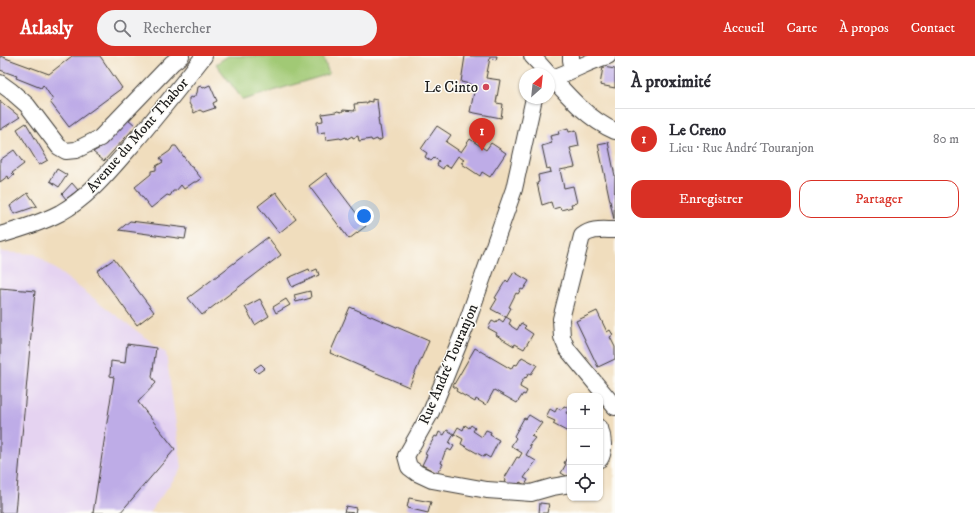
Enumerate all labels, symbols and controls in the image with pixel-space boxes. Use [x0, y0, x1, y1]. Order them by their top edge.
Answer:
search box [97, 10, 377, 46]
text: Atlasly [20, 17, 73, 40]
icon: search [111, 17, 133, 39]
text: Rechercher [143, 19, 211, 38]
text: Accueil [723, 19, 765, 37]
text: Carte [787, 19, 817, 37]
text: À propos [839, 19, 889, 37]
text: Contact [911, 19, 955, 37]
north arrow [519, 68, 555, 104]
text: À proximité [631, 71, 711, 93]
street label: Avenue du Mont Thabor [82, 74, 193, 197]
place label: Le Cinto [424, 78, 478, 97]
marker: Le Cinto [481, 82, 491, 92]
pin: 1 [469, 118, 495, 151]
text: Le Creno [669, 121, 726, 140]
text: 1 [642, 131, 646, 147]
text: 80 m [933, 131, 959, 147]
text: Lieu · Rue André Touranjon [669, 140, 814, 156]
button: Enregistrer [631, 180, 791, 218]
button: Partager [799, 180, 959, 218]
your location [354, 206, 374, 226]
street label: Rue André Touranjon [414, 301, 483, 427]
map controls [567, 393, 603, 501]
button: + [567, 393, 603, 429]
button: − [567, 429, 603, 465]
button: locate [567, 465, 603, 501]

